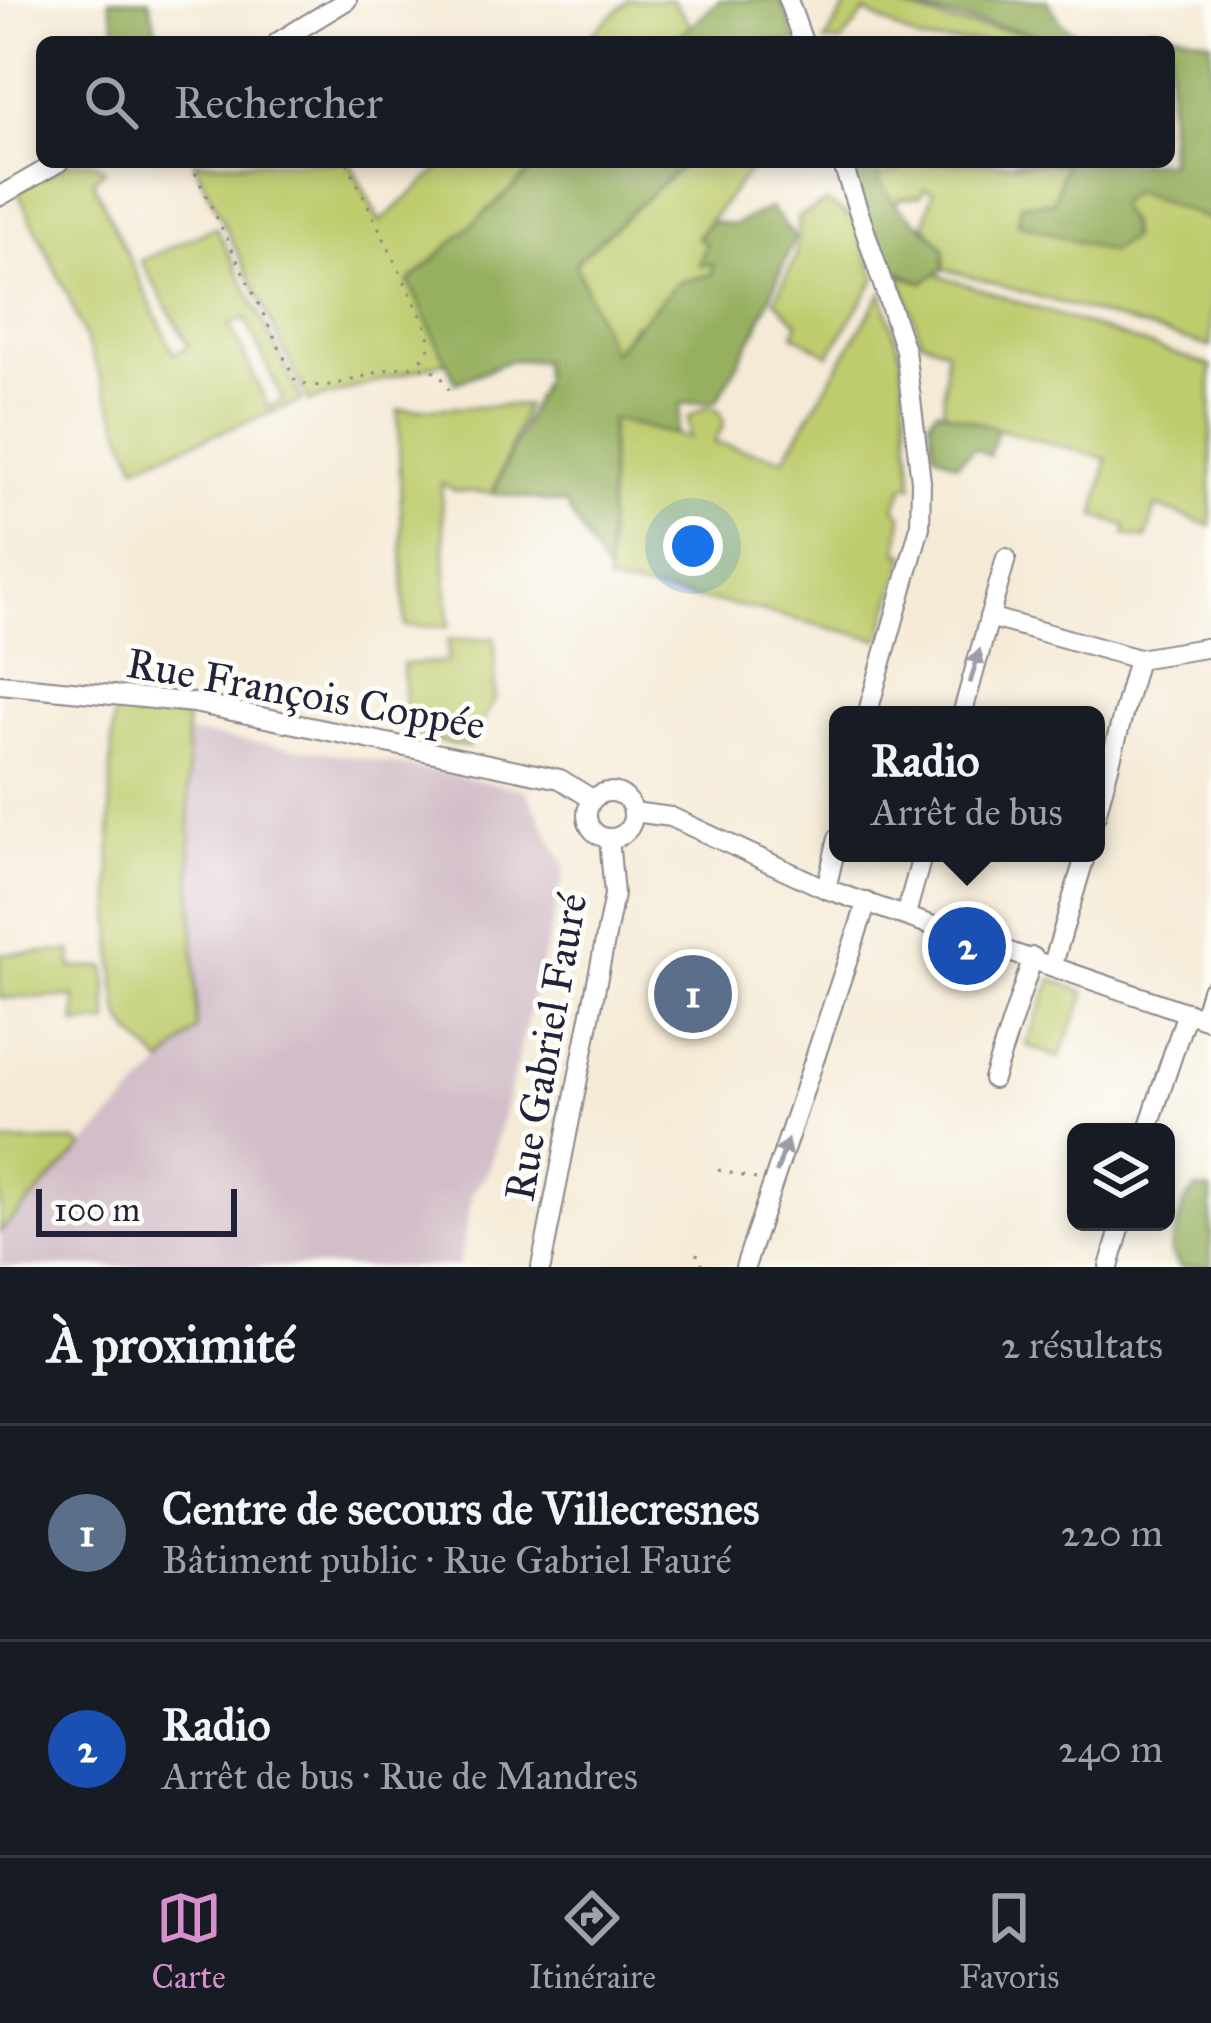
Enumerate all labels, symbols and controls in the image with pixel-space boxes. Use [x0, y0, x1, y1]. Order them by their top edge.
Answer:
search box [36, 36, 1175, 168]
icon: search [78, 69, 144, 135]
text: Rechercher [174, 75, 383, 130]
your location [663, 516, 723, 576]
street label: Rue François Coppée [123, 637, 489, 751]
one-way arrow [967, 647, 986, 684]
popup [829, 706, 1105, 862]
text: Radio [871, 733, 980, 788]
text: Arrêt de bus [871, 788, 1063, 836]
street label: Rue Gabriel Fauré [493, 889, 599, 1205]
pin: 2 [928, 901, 1006, 991]
pin: 1 [654, 949, 732, 1039]
map controls [1067, 1123, 1175, 1231]
button: layers [1067, 1123, 1175, 1231]
one-way arrow [774, 1137, 793, 1174]
scale bar [36, 1183, 237, 1236]
text: 100 m [54, 1190, 140, 1230]
text: À proximité [48, 1314, 296, 1376]
text: 2 résultats [1001, 1321, 1163, 1369]
text: Centre de secours de Villecresnes [162, 1481, 759, 1536]
text: 1 [79, 1509, 95, 1557]
text: 220 m [1061, 1509, 1163, 1557]
text: Bâtiment public · Rue Gabriel Fauré [162, 1536, 732, 1584]
text: Radio [162, 1697, 270, 1752]
text: 2 [77, 1725, 97, 1773]
text: 240 m [1058, 1725, 1163, 1773]
text: Arrêt de bus · Rue de Mandres [162, 1752, 638, 1800]
tab: Carte [152, 1885, 226, 1997]
tab: Itinéraire [529, 1885, 656, 1997]
tab: Favoris [959, 1885, 1059, 1997]

